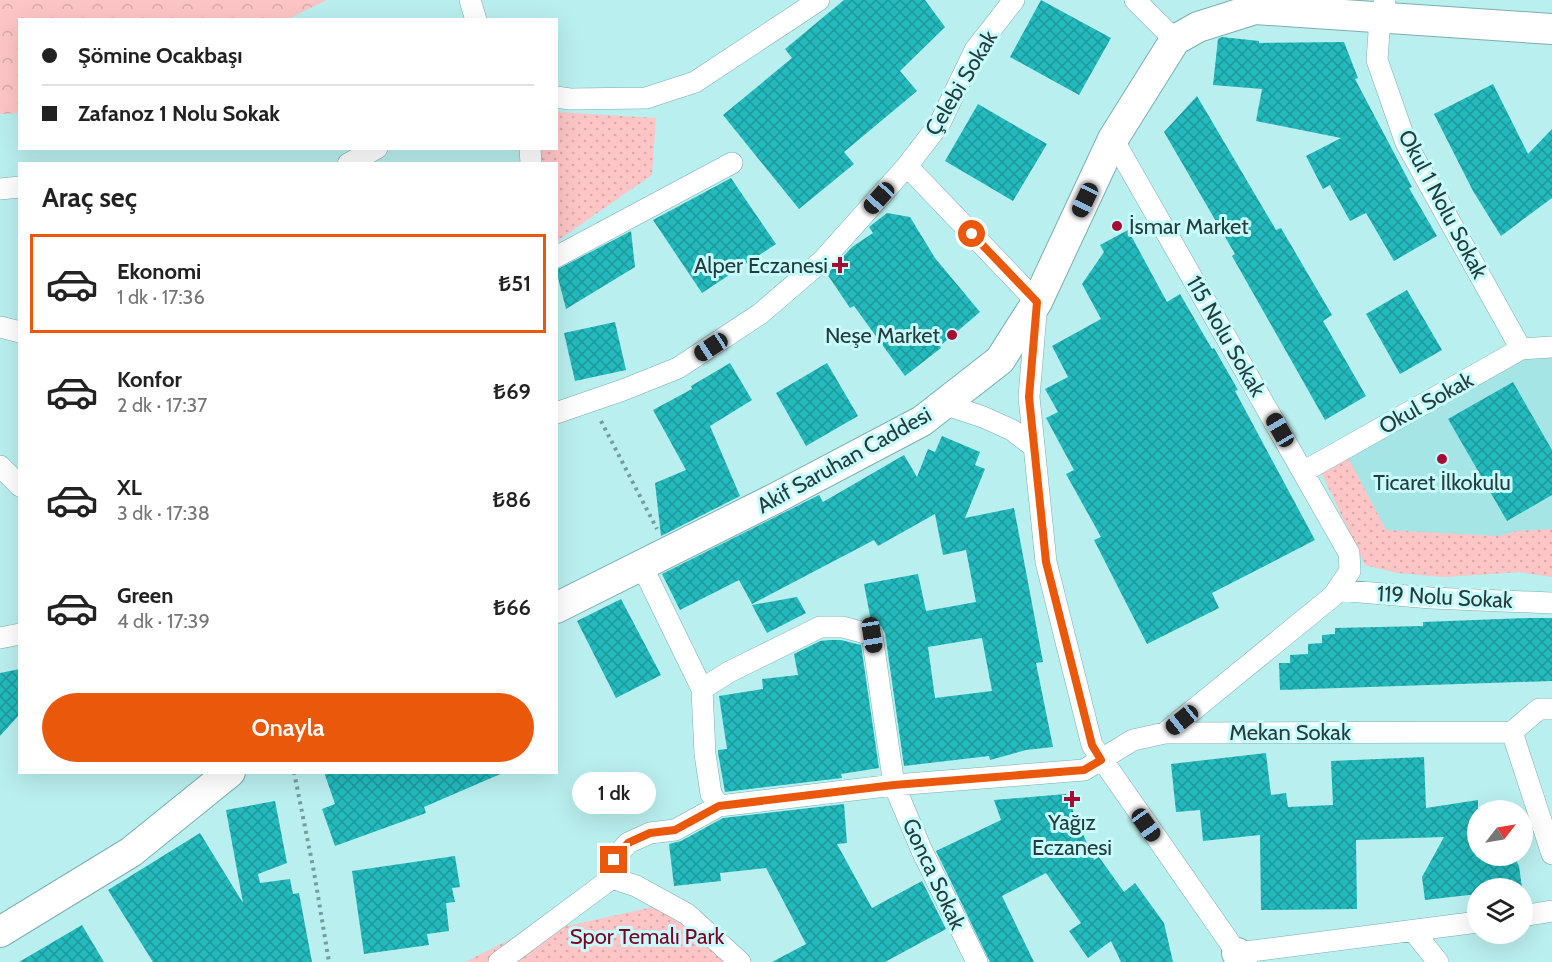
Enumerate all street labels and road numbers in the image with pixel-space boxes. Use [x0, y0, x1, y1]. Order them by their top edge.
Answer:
street label: Çelebi Sokak [919, 25, 1003, 140]
street label: Okul 1 Nolu Sokak [1392, 125, 1494, 283]
street label: 115 Nolu Sokak [1180, 271, 1272, 401]
street label: Okul Sokak [1374, 366, 1478, 440]
street label: Akif Saruhan Caddesi [752, 401, 936, 519]
street label: 119 Nolu Sokak [1376, 580, 1514, 614]
street label: Mekan Sokak [1229, 719, 1351, 746]
street label: Gonca Sokak [896, 814, 972, 934]

